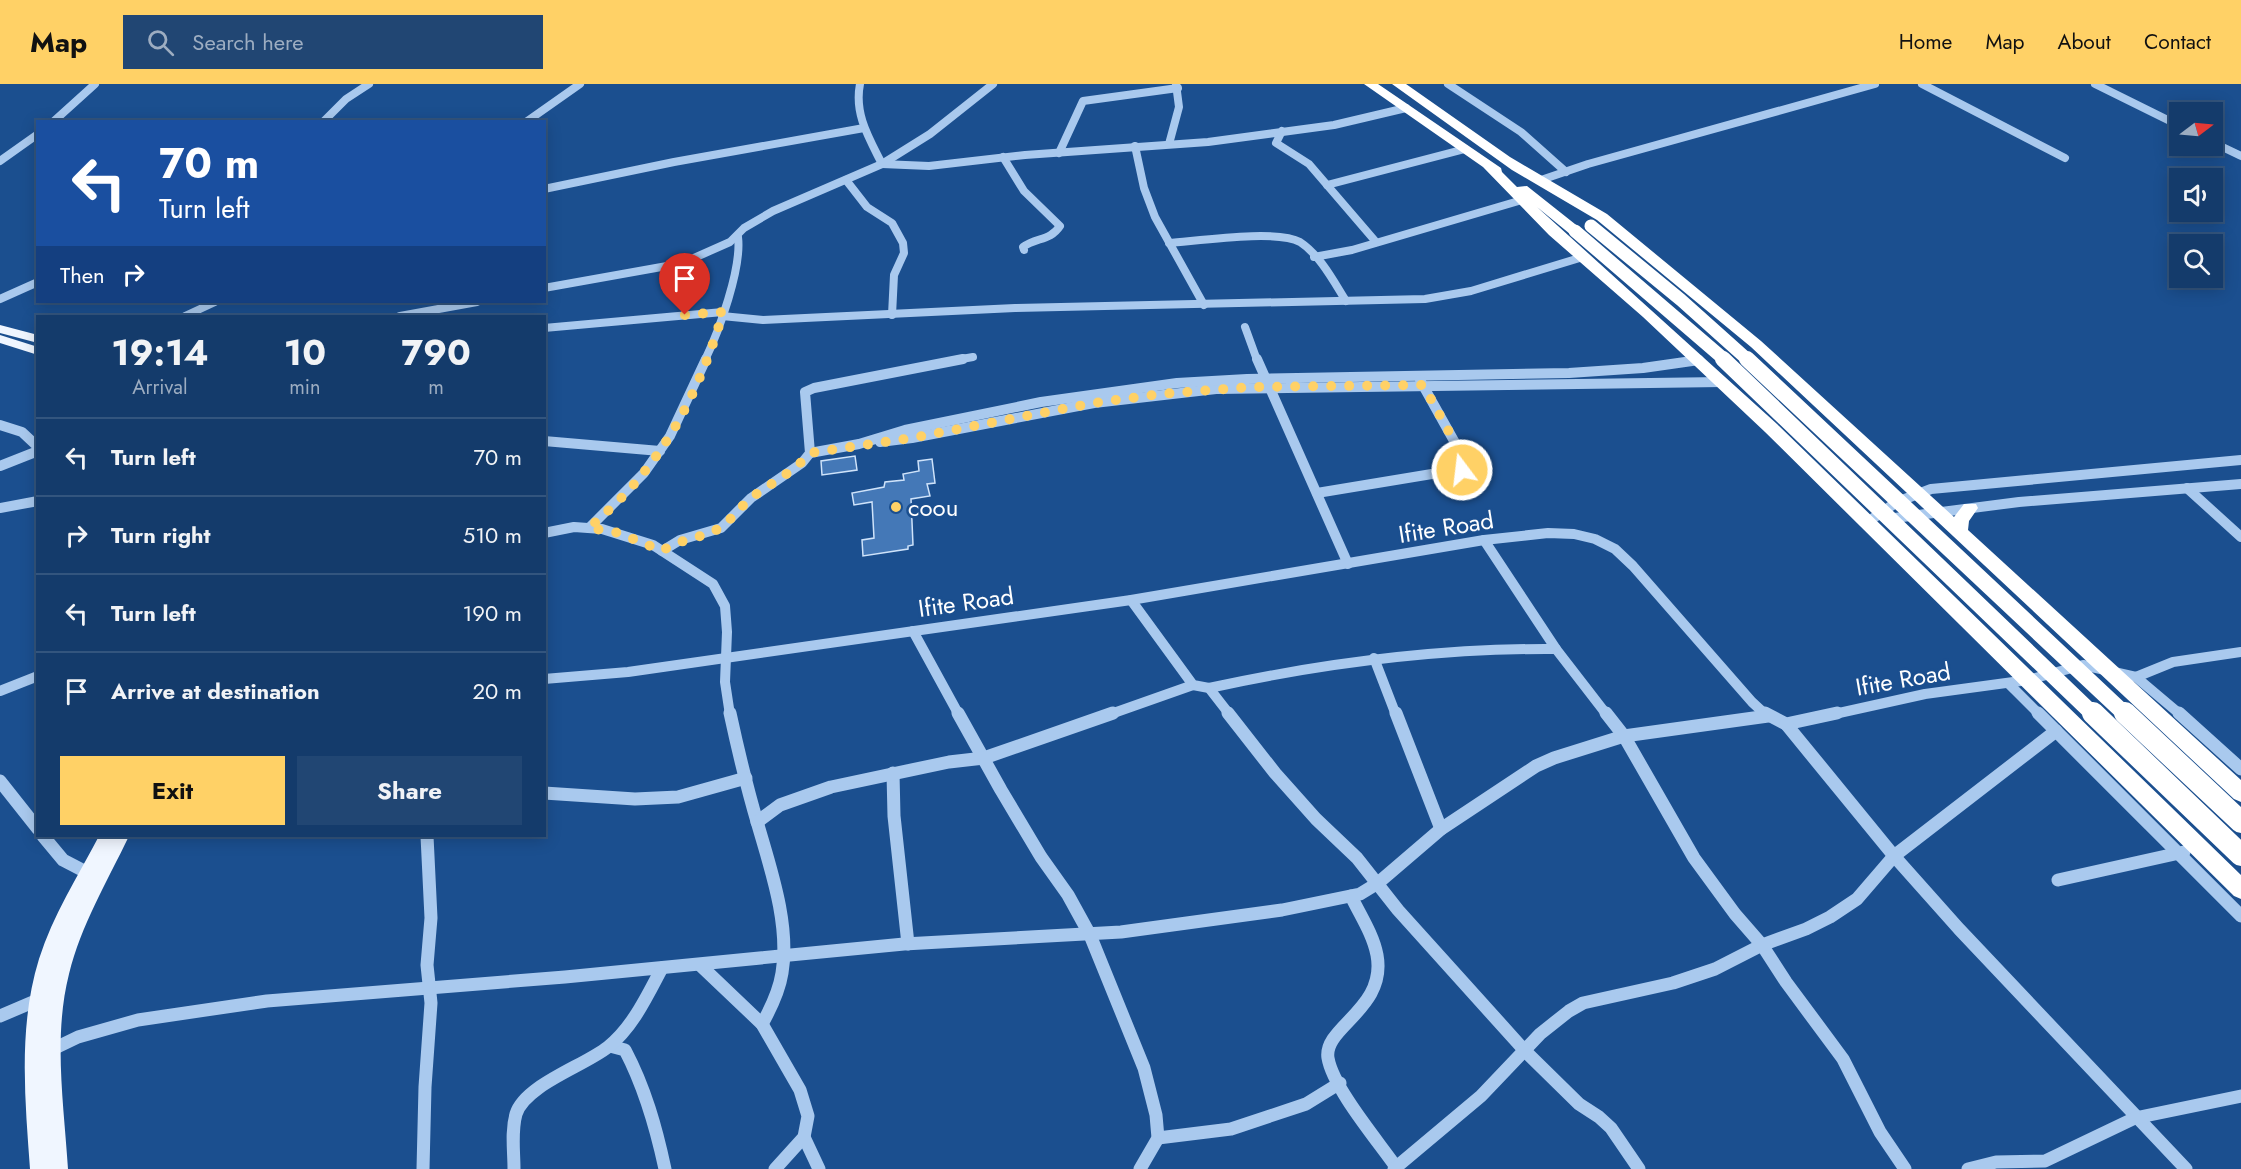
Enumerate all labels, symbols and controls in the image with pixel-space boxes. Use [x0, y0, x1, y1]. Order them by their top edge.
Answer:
search box [123, 15, 543, 69]
text: Map [30, 22, 87, 63]
icon: search [144, 26, 177, 59]
text: Search here [192, 26, 304, 58]
text: Home [1899, 27, 1952, 57]
text: Map [1985, 27, 2025, 57]
text: About [2058, 27, 2111, 57]
text: Contact [2144, 27, 2211, 57]
north arrow [2169, 102, 2223, 156]
map controls [2169, 102, 2223, 288]
text: 70 m [159, 133, 259, 194]
icon: left [60, 144, 138, 222]
button: sound [2169, 168, 2223, 222]
text: Turn left [159, 189, 249, 228]
button: search [2169, 234, 2223, 288]
pin [659, 253, 710, 315]
icon: right [117, 258, 150, 291]
text: Then [60, 259, 105, 291]
icon: arrive [668, 262, 701, 295]
text: 19:14 [111, 326, 209, 378]
text: 10 [284, 326, 326, 378]
text: 790 [401, 326, 471, 378]
text: Arrival [132, 373, 187, 402]
text: min [289, 373, 321, 402]
text: m [428, 373, 444, 402]
position arrow [1430, 438, 1494, 502]
icon: left [60, 441, 93, 474]
text: Turn left [111, 441, 196, 473]
text: 70 m [473, 441, 522, 473]
place label: coou [908, 490, 958, 525]
marker: coou [889, 500, 903, 514]
street label: Ifite Road [1396, 502, 1496, 552]
icon: right [60, 519, 93, 552]
text: Turn right [111, 519, 211, 551]
text: 510 m [463, 519, 522, 551]
street label: Ifite Road [916, 578, 1016, 626]
icon: left [60, 597, 93, 630]
text: Turn left [111, 597, 196, 629]
text: 190 m [462, 597, 522, 629]
street label: Ifite Road [1853, 653, 1953, 705]
icon: arrive [60, 675, 93, 708]
text: Arrive at destination [111, 675, 320, 707]
text: 20 m [473, 675, 522, 707]
button: Exit [60, 756, 285, 825]
button: Share [297, 756, 522, 825]

